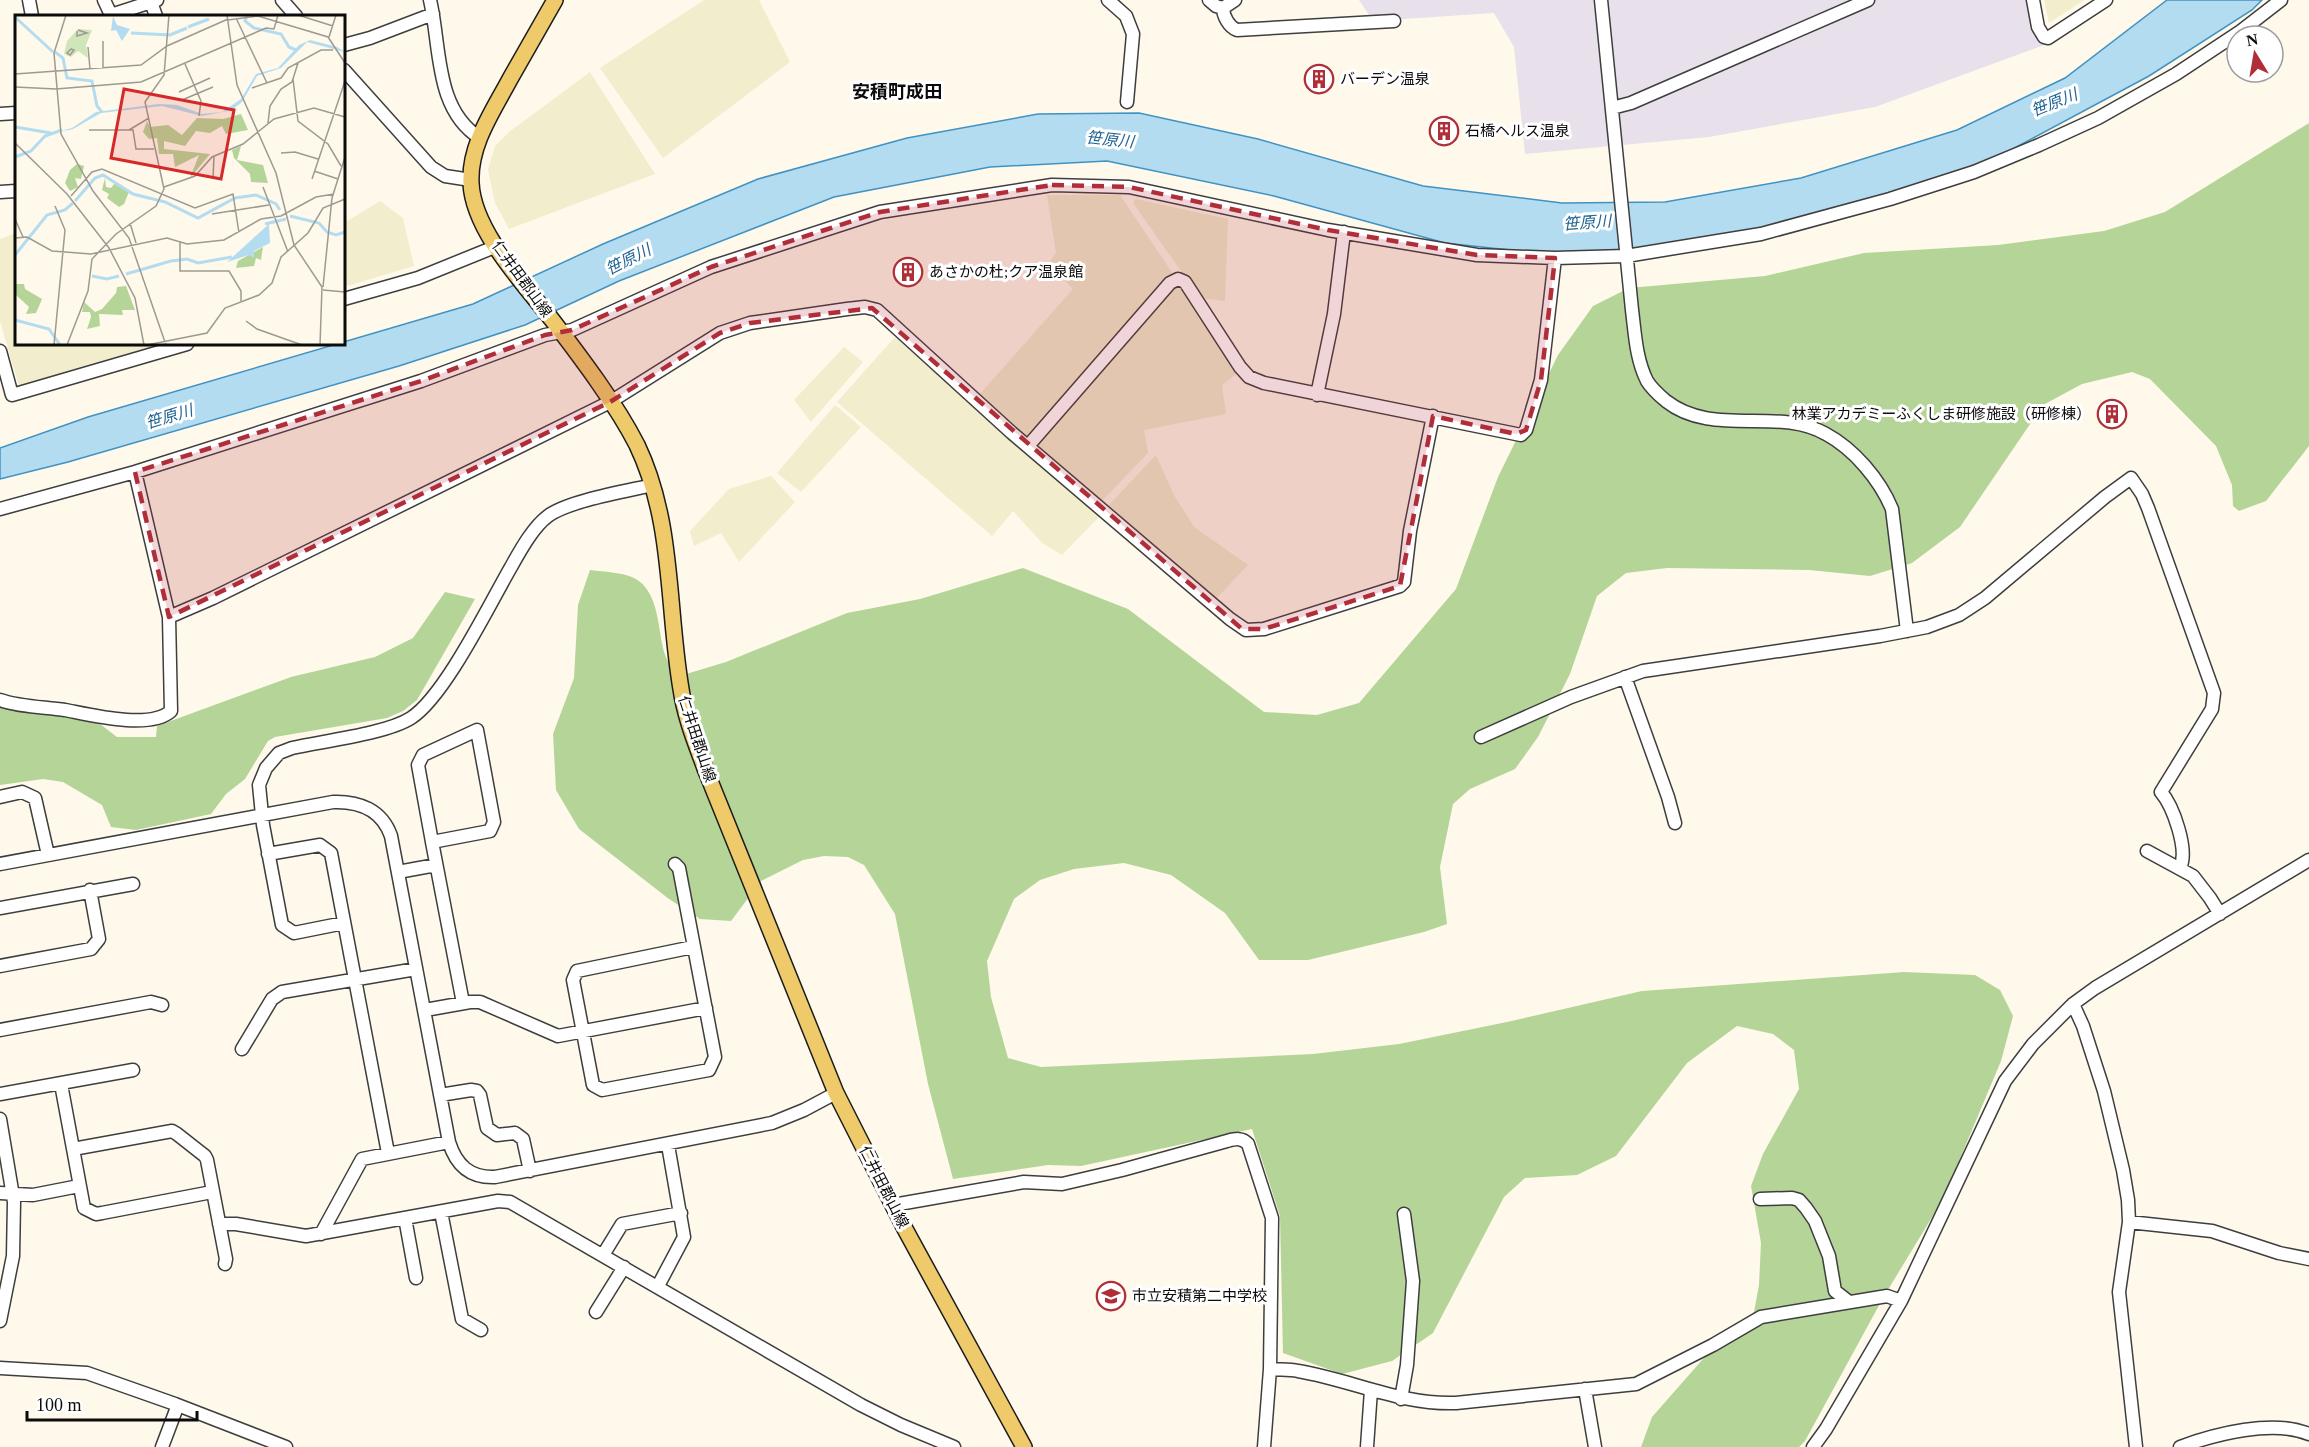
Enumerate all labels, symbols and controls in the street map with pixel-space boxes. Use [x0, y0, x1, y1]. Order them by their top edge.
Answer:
inset map [15, 15, 345, 345]
north arrow [2225, 24, 2285, 84]
text: N [2245, 30, 2260, 49]
building icon: バーデン温泉 [1303, 63, 1335, 95]
place label: バーデン温泉 [1340, 71, 1430, 87]
district label: 安積町成田 [852, 82, 942, 102]
water label: 笹原川 [2029, 85, 2081, 119]
building icon: 石橋ヘルス温泉 [1428, 115, 1460, 147]
place label: 石橋ヘルス温泉 [1465, 123, 1570, 139]
water label: 笹原川 [1085, 129, 1137, 151]
water label: 笹原川 [1562, 212, 1614, 233]
street label: 仁井田郡山線 [489, 237, 556, 320]
water label: 笹原川 [603, 240, 655, 278]
building icon: あさかの杜;クア温泉館 [892, 256, 924, 288]
place label: あさかの杜;クア温泉館 [929, 264, 1083, 280]
building icon: 林業アカデミーふくしま研修施設（研修棟） [2096, 398, 2128, 430]
water label: 笹原川 [144, 401, 196, 432]
place label: 林業アカデミーふくしま研修施設（研修棟） [1792, 405, 2091, 422]
street label: 仁井田郡山線 [675, 693, 719, 784]
street label: 仁井田郡山線 [856, 1143, 912, 1231]
school or university icon: 市立安積第二中学校 [1095, 1280, 1127, 1312]
place label: 市立安積第二中学校 [1132, 1288, 1267, 1304]
scale bar [27, 1384, 196, 1422]
text: 100 m [36, 1395, 82, 1415]

